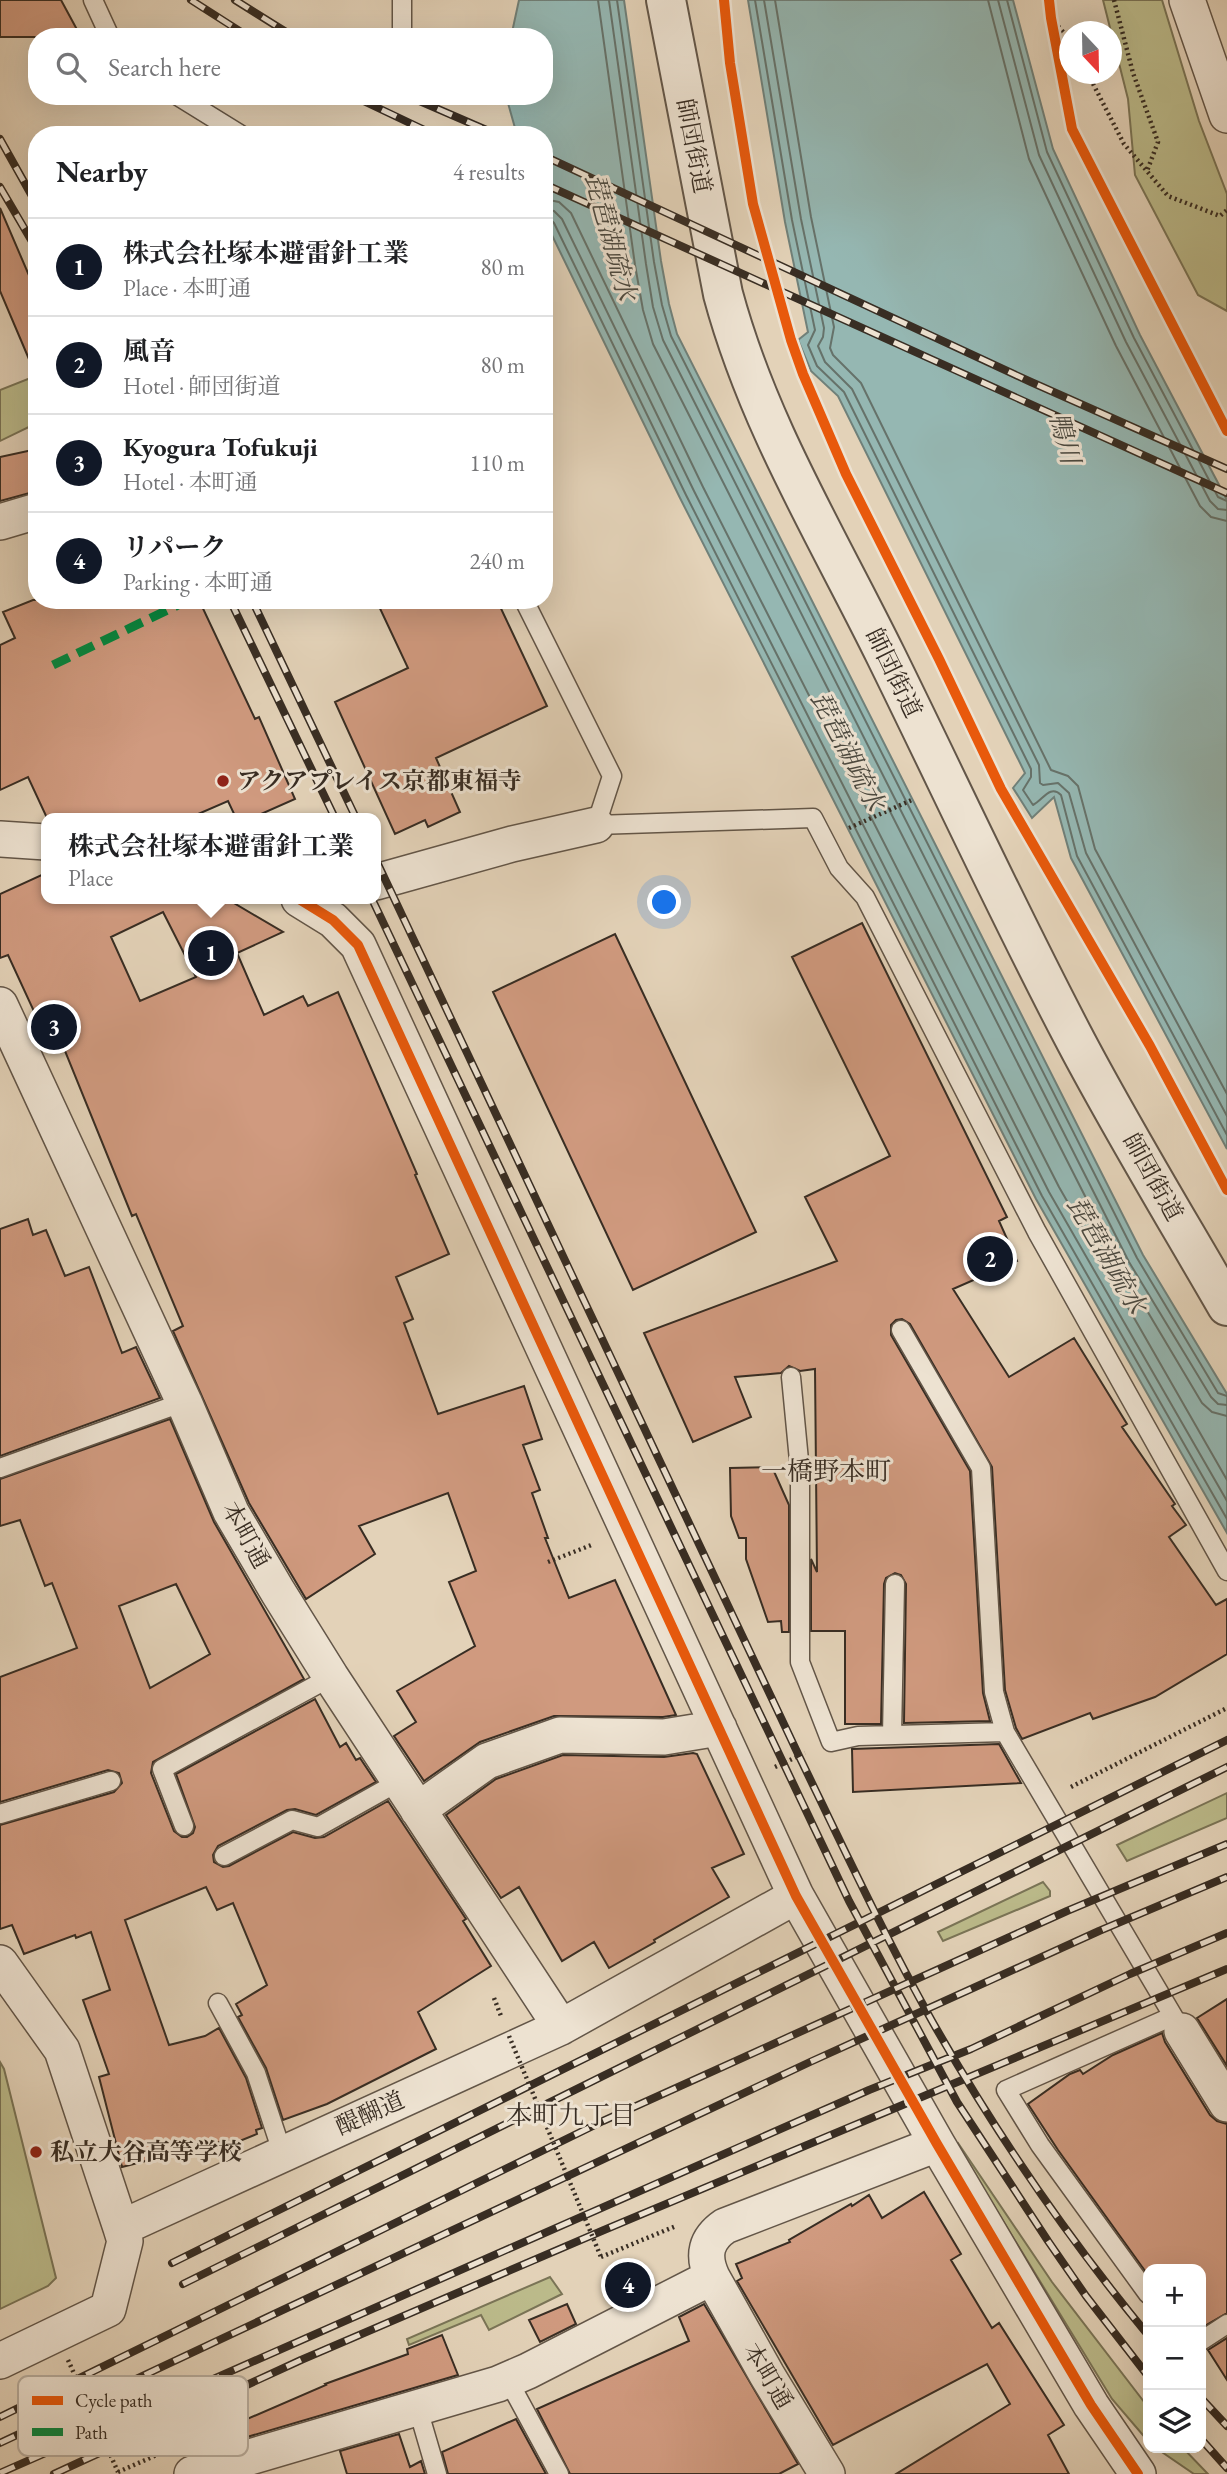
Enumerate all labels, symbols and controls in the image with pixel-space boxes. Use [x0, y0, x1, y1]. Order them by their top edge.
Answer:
north arrow [1059, 21, 1122, 84]
search box [28, 28, 553, 105]
icon: search [52, 48, 90, 86]
text: Search here [108, 50, 221, 84]
street label: 師団街道 [670, 96, 719, 196]
text: Nearby [56, 152, 148, 191]
text: 4 results [453, 157, 525, 187]
water label: 琵琶湖疏水 [578, 170, 645, 307]
text: 株式会社塚本避雷針工業 [123, 236, 409, 270]
text: 1 [73, 252, 85, 282]
text: 80 m [480, 252, 525, 282]
text: Place · 本町通 [123, 273, 251, 303]
text: 風音 [123, 334, 175, 368]
text: 2 [73, 350, 85, 380]
text: 80 m [480, 350, 525, 380]
text: Hotel · 師団街道 [123, 371, 281, 401]
water label: 鴨川 [1042, 408, 1089, 470]
text: Kyogura Tofukuji [123, 430, 318, 464]
text: 3 [73, 448, 85, 478]
text: 110 m [469, 448, 525, 478]
text: Hotel · 本町通 [123, 467, 258, 497]
text: リパーク [123, 530, 226, 564]
text: 4 [73, 546, 85, 576]
text: 240 m [469, 546, 525, 576]
text: Parking · 本町通 [123, 567, 273, 597]
street label: 師団街道 [859, 623, 929, 723]
water label: 琵琶湖疏水 [803, 685, 894, 819]
place label: アクアプレイス京都東福寺 [237, 765, 522, 796]
marker: アクアプレイス京都東福寺 [215, 773, 231, 789]
popup [41, 813, 381, 904]
text: 株式会社塚本避雷針工業 [68, 829, 354, 863]
text: Place [68, 863, 113, 893]
your location [647, 885, 681, 919]
pin: 1 [188, 927, 234, 979]
pin: 3 [31, 1001, 77, 1053]
street label: 師団街道 [1117, 1127, 1190, 1226]
water label: 琵琶湖疏水 [1060, 1190, 1156, 1322]
pin: 2 [967, 1233, 1013, 1285]
district label: 一橋野本町 [761, 1454, 891, 1488]
street label: 本町通 [215, 1496, 277, 1574]
street label: 醍醐道 [331, 2084, 409, 2141]
district label: 本町九丁目 [506, 2098, 636, 2132]
place label: 私立大谷高等学校 [50, 2136, 242, 2167]
marker: 私立大谷高等学校 [28, 2144, 44, 2160]
pin: 4 [605, 2259, 651, 2311]
map controls [1143, 2264, 1206, 2453]
button: + [1143, 2264, 1206, 2327]
button: − [1143, 2327, 1206, 2390]
street label: 本町通 [737, 2337, 800, 2415]
legend [18, 2376, 248, 2456]
text: Cycle path [75, 2388, 153, 2413]
button: layers [1143, 2390, 1206, 2453]
text: Path [75, 2420, 108, 2445]

